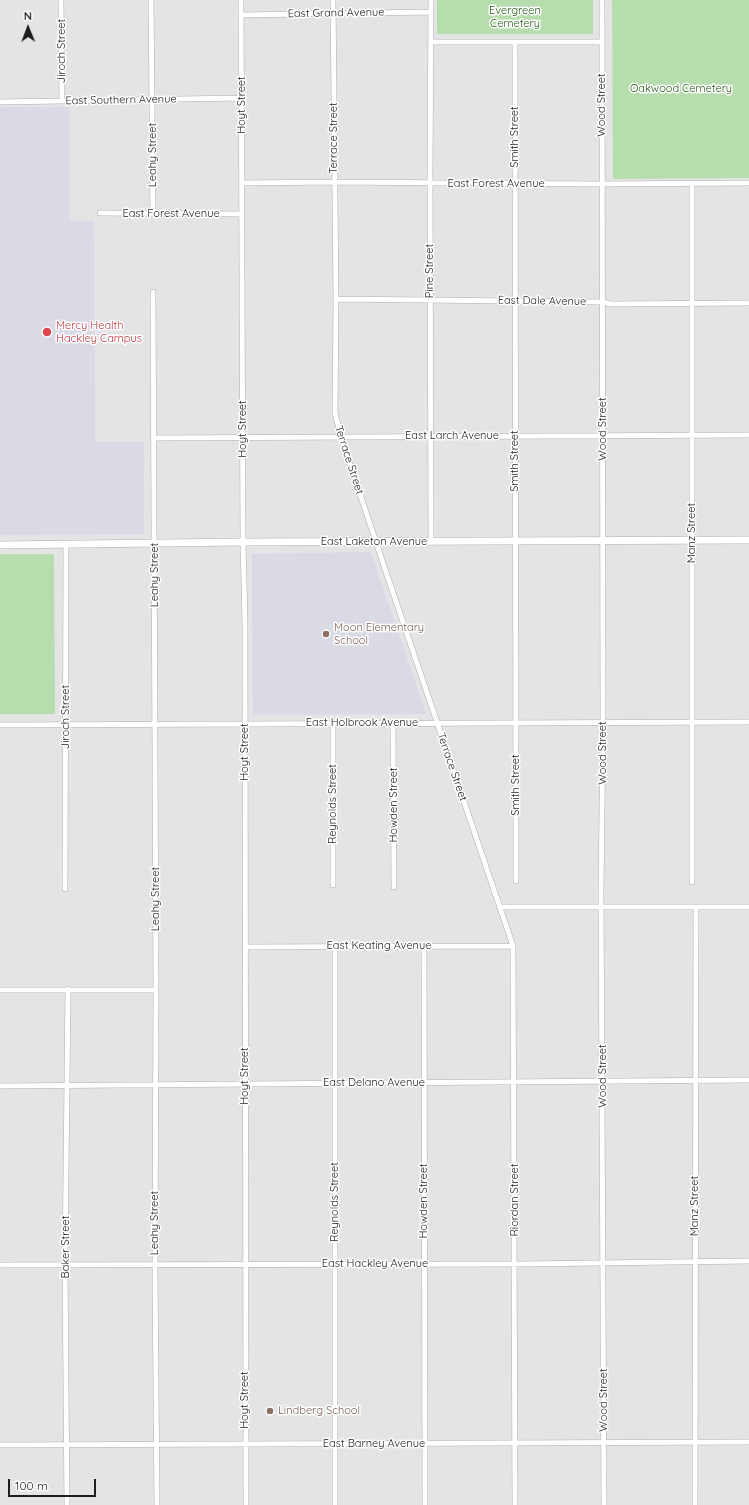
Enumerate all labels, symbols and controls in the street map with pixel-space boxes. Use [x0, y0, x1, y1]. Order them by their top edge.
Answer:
park label: Evergreen Cemetery [489, 4, 541, 30]
street label: East Grand Avenue [287, 6, 385, 20]
north arrow [8, 8, 48, 48]
text: N [24, 9, 32, 23]
street label: Jiroch Street [55, 19, 69, 83]
street label: Wood Street [595, 73, 609, 137]
street label: Hoyt Street [235, 76, 249, 134]
park label: Oakwood Cemetery [630, 82, 732, 96]
street label: East Southern Avenue [65, 92, 177, 108]
street label: Terrace Street [327, 102, 341, 174]
street label: Smith Street [508, 106, 522, 168]
street label: Leahy Street [146, 123, 160, 187]
street label: East Forest Avenue [447, 177, 545, 191]
street label: East Forest Avenue [122, 207, 220, 221]
street label: Pine Street [423, 244, 437, 298]
street label: East Dale Avenue [498, 294, 586, 308]
place label: Mercy Health Hackley Campus [56, 319, 142, 345]
marker: Mercy Health Hackley Campus [41, 326, 53, 338]
street label: Wood Street [596, 397, 610, 461]
street label: Hoyt Street [236, 400, 250, 458]
street label: Terrace Street [332, 424, 366, 496]
street label: East Larch Avenue [405, 429, 499, 443]
street label: Smith Street [508, 430, 522, 492]
street label: Manz Street [685, 503, 699, 563]
street label: East Laketon Avenue [321, 535, 427, 549]
street label: Leahy Street [148, 543, 162, 607]
place label: Moon Elementary School [334, 621, 424, 647]
marker: Moon Elementary School [321, 629, 331, 639]
street label: Jiroch Street [59, 685, 73, 749]
street label: East Holbrook Avenue [306, 716, 418, 730]
street label: Wood Street [596, 721, 610, 785]
street label: Hoyt Street [238, 723, 252, 781]
street label: Terrace Street [434, 731, 470, 803]
street label: Smith Street [509, 754, 523, 816]
street label: Reynolds Street [326, 764, 340, 844]
street label: Howden Street [387, 767, 401, 843]
street label: Leahy Street [149, 867, 163, 931]
street label: East Keating Avenue [327, 939, 431, 953]
street label: Wood Street [596, 1044, 610, 1108]
street label: Hoyt Street [238, 1047, 252, 1105]
street label: East Delano Avenue [323, 1076, 425, 1090]
street label: Reynolds Street [328, 1162, 342, 1242]
street label: Howden Street [417, 1163, 431, 1239]
street label: Riordan Street [508, 1163, 522, 1237]
street label: Manz Street [688, 1176, 702, 1236]
street label: Leahy Street [148, 1191, 162, 1255]
street label: Baker Street [59, 1216, 73, 1278]
street label: East Hackley Avenue [322, 1257, 428, 1271]
street label: Wood Street [597, 1368, 611, 1432]
street label: Hoyt Street [238, 1371, 252, 1429]
place label: Lindberg School [278, 1404, 360, 1418]
marker: Lindberg School [265, 1406, 275, 1416]
street label: East Barney Avenue [323, 1437, 425, 1451]
scale bar [10, 1471, 98, 1497]
text: 100 m [15, 1478, 48, 1493]

